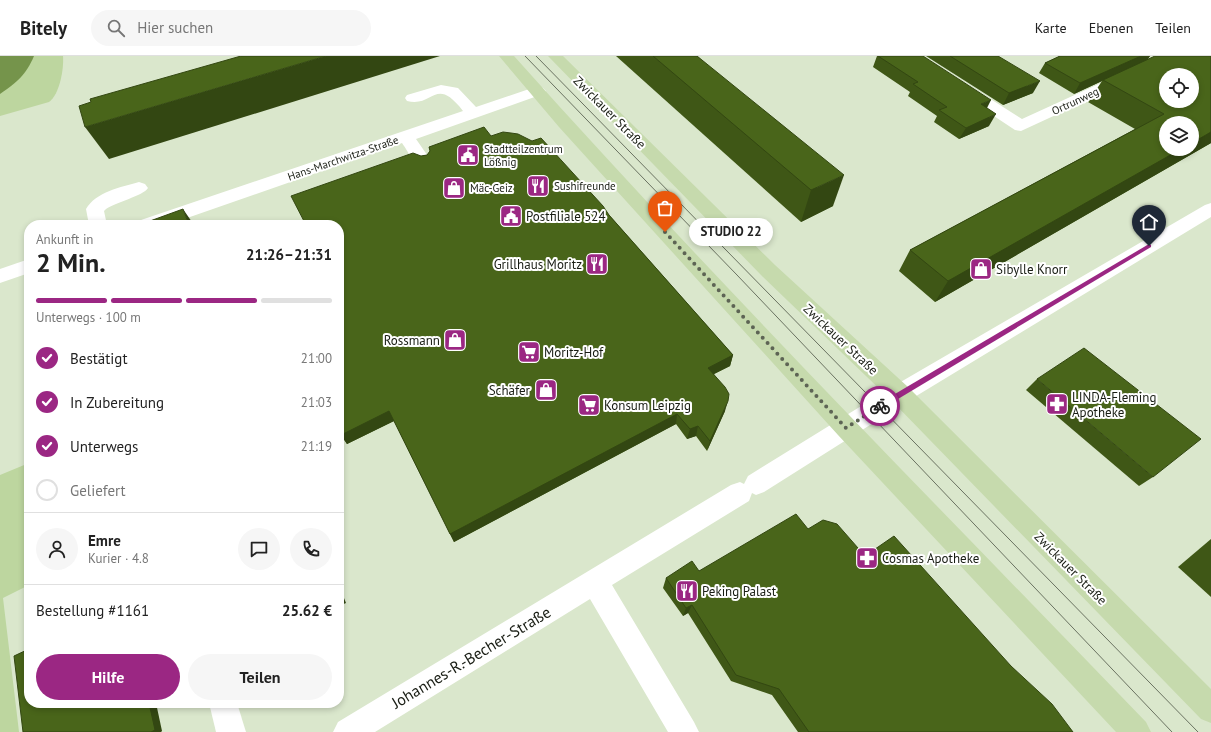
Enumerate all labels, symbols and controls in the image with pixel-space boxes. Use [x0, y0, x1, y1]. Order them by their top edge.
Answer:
search box [91, 10, 371, 46]
text: Bitely [20, 16, 67, 40]
icon: search [105, 17, 127, 39]
text: Hier suchen [137, 18, 213, 37]
text: Karte [1035, 19, 1067, 37]
text: Ebenen [1089, 19, 1133, 37]
text: Teilen [1155, 19, 1191, 37]
map controls [1159, 68, 1199, 156]
button: locate [1159, 68, 1199, 108]
street label: Zwickauer Straße [570, 72, 650, 152]
street label: Ortrunweg [1049, 84, 1101, 118]
button: layers [1159, 116, 1199, 156]
street label: Hans-Marchwitza-Straße [286, 132, 401, 184]
public building icon: Stadtteilzentrum Lößnig [455, 142, 481, 168]
place label: Stadtteilzentrum Lößnig [484, 142, 563, 169]
restaurant icon: Sushifreunde [525, 173, 551, 199]
shop icon: Mäc-Geiz [441, 175, 467, 201]
place label: Sushifreunde [554, 179, 616, 193]
place label: Mäc-Geiz [470, 181, 513, 195]
pin [648, 191, 682, 232]
icon: bag [654, 197, 676, 219]
public building icon: Postfiliale 524 [498, 203, 524, 229]
pin [1132, 205, 1166, 246]
place label: Postfiliale 524 [526, 208, 606, 225]
icon: home [1138, 211, 1160, 233]
callout: STUDIO 22 [689, 218, 773, 246]
text: STUDIO 22 [700, 223, 762, 240]
text: Ankunft in [36, 231, 93, 248]
text: 21:26–21:31 [246, 245, 332, 264]
text: 2 Min. [36, 246, 106, 279]
restaurant icon: Grillhaus Moritz [584, 251, 610, 277]
place label: Grillhaus Moritz [494, 256, 582, 273]
shop icon: Sibylle Knorr [968, 256, 994, 282]
place label: Sibylle Knorr [996, 261, 1068, 278]
street label: Zwickauer Straße [800, 300, 882, 378]
text: Unterwegs · 100 m [36, 309, 141, 326]
shop icon: Rossmann [442, 327, 468, 353]
place label: Rossmann [384, 332, 440, 349]
supermarket icon: Moritz-Hof [516, 339, 542, 365]
place label: Moritz-Hof [544, 344, 604, 361]
icon: check [36, 347, 58, 369]
text: Bestätigt [70, 349, 127, 368]
text: 21:00 [301, 350, 332, 367]
shop icon: Schäfer [533, 377, 559, 403]
place label: Schäfer [489, 382, 531, 399]
courier [860, 386, 900, 426]
place label: LINDA-Fleming Apotheke [1072, 389, 1156, 421]
icon: check [36, 391, 58, 413]
pharmacy icon: LINDA-Fleming Apotheke [1044, 391, 1070, 417]
supermarket icon: Konsum Leipzig [576, 392, 602, 418]
text: In Zubereitung [70, 393, 164, 412]
text: 21:03 [301, 394, 332, 411]
icon: bike [869, 395, 891, 417]
place label: Konsum Leipzig [604, 397, 691, 414]
icon: check [36, 435, 58, 457]
text: Unterwegs [70, 437, 138, 456]
text: 21:19 [301, 438, 332, 455]
text: Geliefert [70, 481, 126, 500]
button: person [36, 528, 78, 570]
button: chat [238, 528, 280, 570]
button: phone [290, 528, 332, 570]
street label: Zwickauer Straße [1031, 528, 1111, 608]
text: Emre [88, 531, 121, 550]
pharmacy icon: Cosmas Apotheke [854, 545, 880, 571]
text: Kurier · 4.8 [88, 550, 149, 567]
place label: Cosmas Apotheke [882, 550, 979, 567]
restaurant icon: Peking Palast [674, 578, 700, 604]
place label: Peking Palast [702, 583, 777, 600]
text: Bestellung #1161 [36, 601, 149, 620]
text: 25.62 € [282, 601, 332, 620]
street label: Johannes-R.-Becher-Straße [387, 601, 554, 713]
button: Hilfe [36, 654, 180, 700]
button: Teilen [188, 654, 332, 700]

